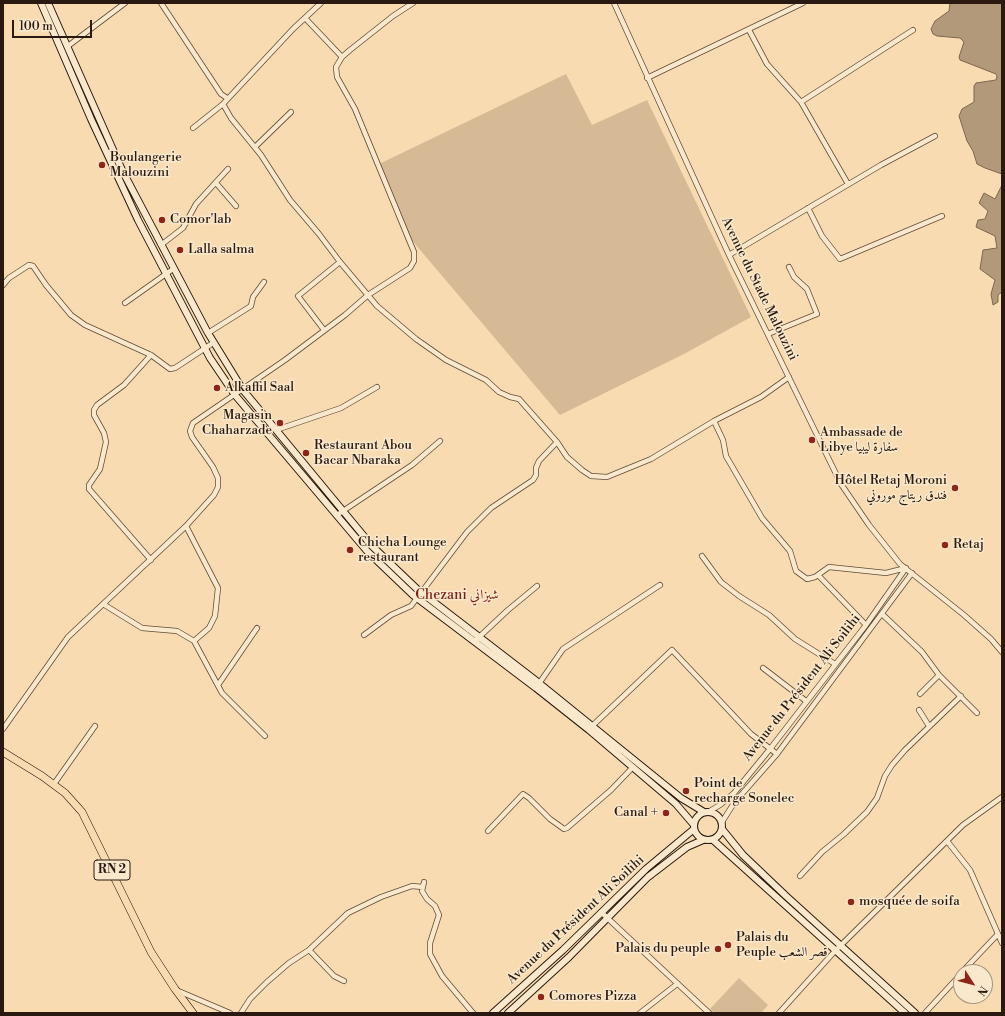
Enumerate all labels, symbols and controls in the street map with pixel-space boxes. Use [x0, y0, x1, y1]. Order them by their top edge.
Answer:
scale bar [14, 12, 94, 38]
text: 100 m [19, 19, 53, 34]
place label: Boulangerie Malouzini [110, 150, 182, 181]
marker: Boulangerie Malouzini [97, 160, 107, 170]
place label: Comor'lab [170, 212, 231, 228]
marker: Comor'lab [157, 215, 167, 225]
street label: Avenue du Stade Malouzini [717, 215, 801, 363]
place label: Lalla salma [188, 242, 254, 258]
marker: Lalla salma [175, 245, 185, 255]
place label: Alkaffil Saal [225, 380, 294, 396]
marker: Alkaffil Saal [212, 383, 222, 393]
place label: Magasin Chaharzade [202, 408, 272, 439]
marker: Magasin Chaharzade [275, 418, 285, 428]
place label: Ambassade de Libye سفارة ليبيا [820, 425, 903, 456]
marker: Ambassade de Libye سفارة ليبيا [807, 435, 817, 445]
place label: Restaurant Abou Bacar Nbaraka [314, 438, 412, 469]
marker: Restaurant Abou Bacar Nbaraka [301, 448, 311, 458]
place label: Hôtel Retaj Moroni فندق ريتاج موروني [834, 473, 947, 504]
marker: Hôtel Retaj Moroni فندق ريتاج موروني [950, 483, 960, 493]
place label: Chicha Lounge restaurant [358, 535, 447, 566]
place label: Retaj [953, 537, 984, 553]
marker: Retaj [940, 540, 950, 550]
marker: Chicha Lounge restaurant [345, 545, 355, 555]
district label: Chezani شيزاني [415, 588, 499, 604]
street label: Avenue du Président Ali Soilihi [740, 612, 864, 764]
place label: Point de recharge Sonelec [694, 776, 794, 807]
marker: Point de recharge Sonelec [681, 786, 691, 796]
place label: Canal + [614, 805, 658, 821]
marker: Canal + [661, 808, 671, 818]
street label: Avenue du Président Ali Soilihi [504, 852, 648, 988]
road number: RN 2 [94, 860, 130, 880]
place label: mosquée de soifa [859, 894, 960, 910]
marker: mosquée de soifa [846, 897, 856, 907]
place label: Palais du Peuple قصر الشعب [736, 930, 828, 961]
marker: Palais du Peuple قصر الشعب [723, 940, 733, 950]
place label: Palais du peuple [615, 941, 710, 957]
marker: Palais du peuple [713, 944, 723, 954]
north arrow [953, 964, 993, 1004]
text: N [974, 983, 990, 998]
place label: Comores Pizza [549, 989, 637, 1005]
marker: Comores Pizza [536, 992, 546, 1002]

